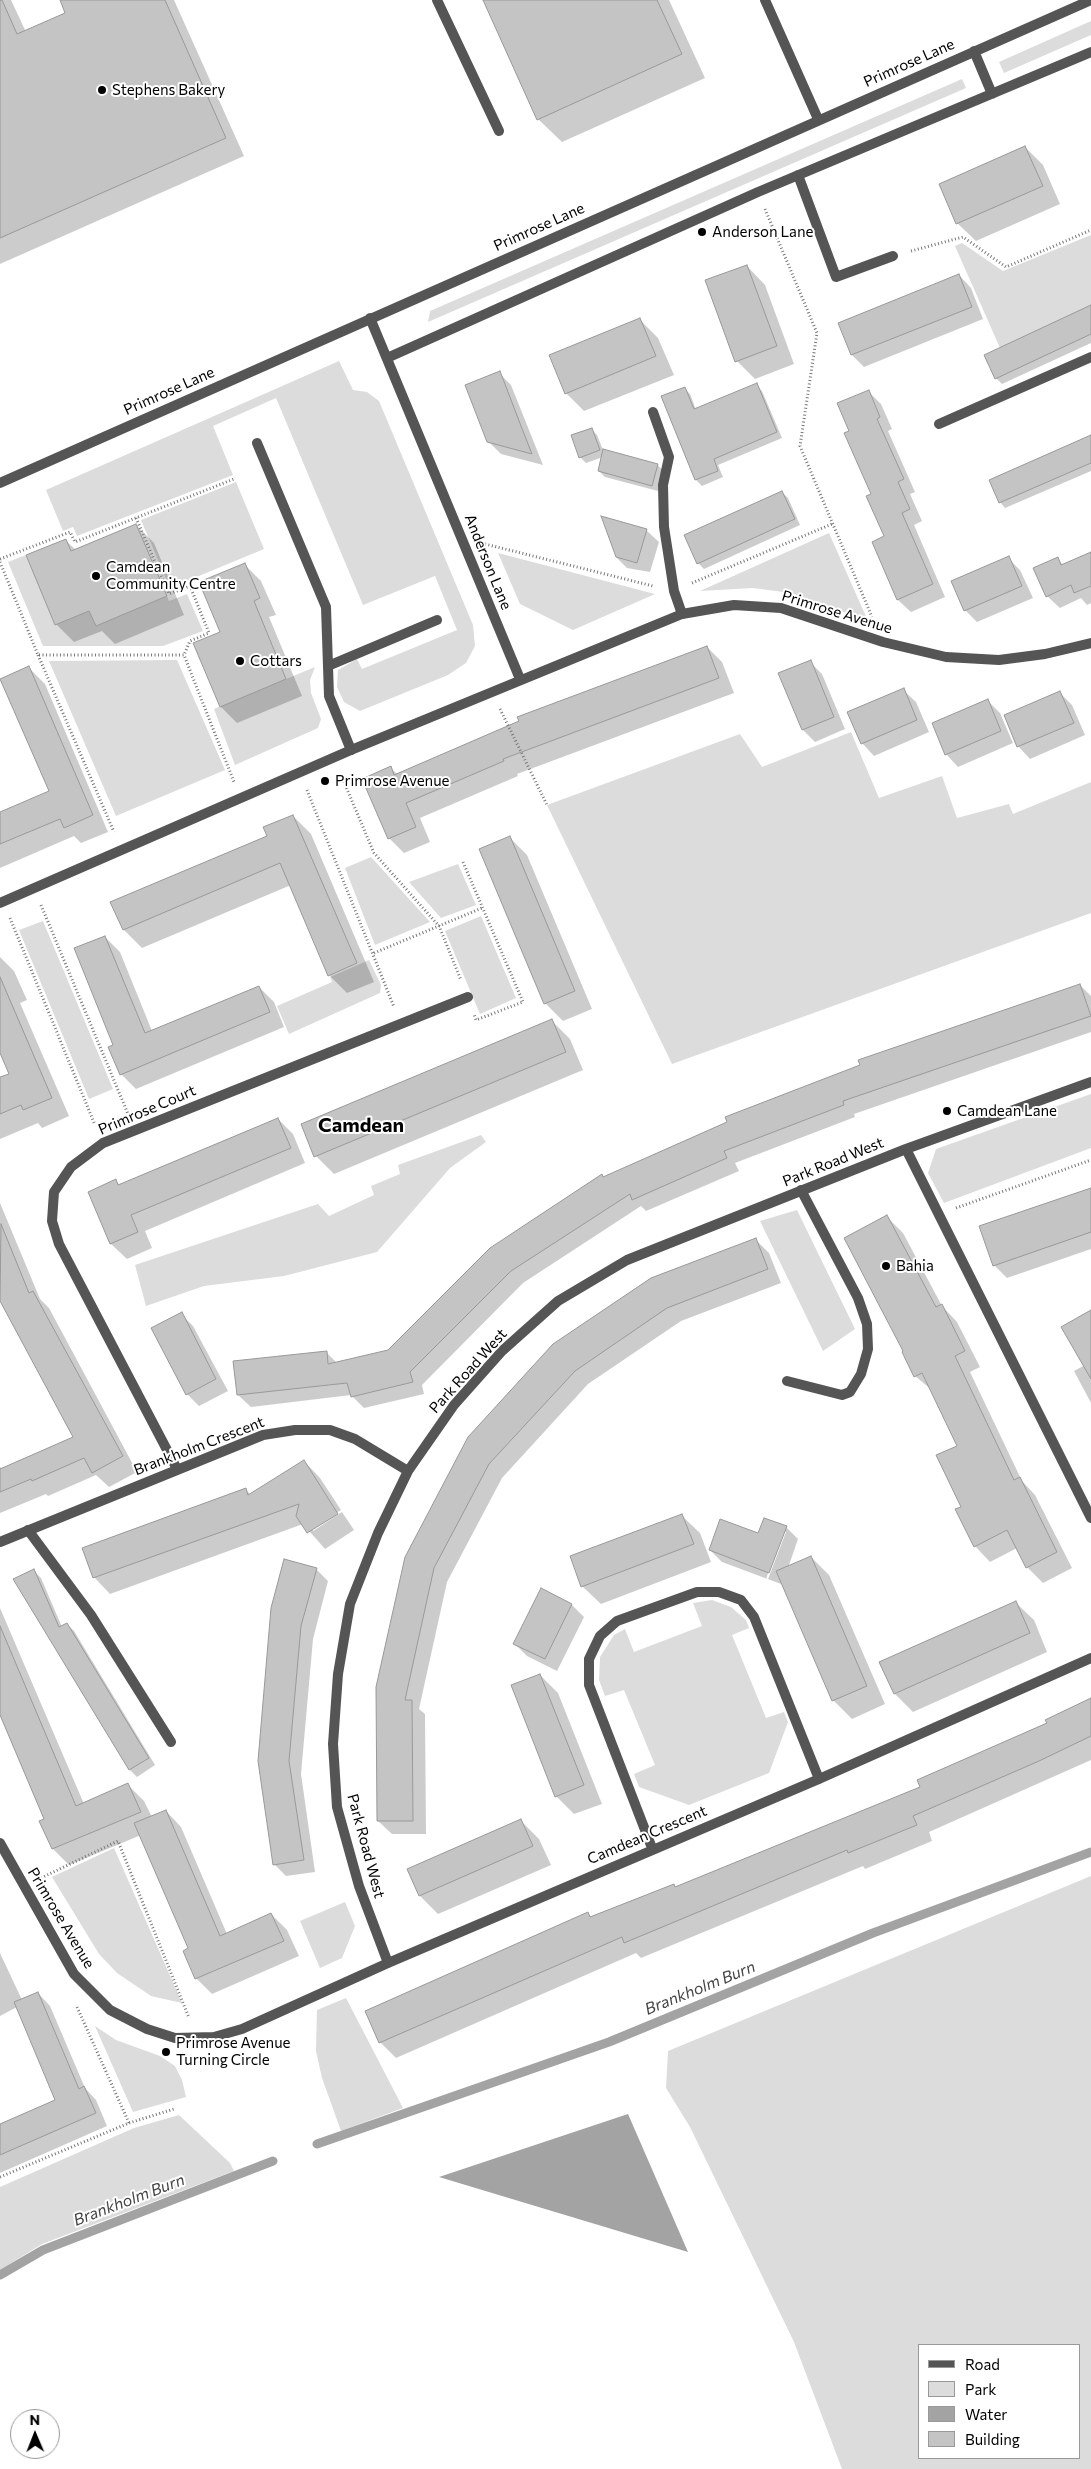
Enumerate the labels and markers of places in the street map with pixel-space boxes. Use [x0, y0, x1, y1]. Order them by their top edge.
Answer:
place label: Stephens Bakery [112, 81, 225, 99]
marker: Stephens Bakery [96, 84, 108, 96]
place label: Anderson Lane [712, 223, 813, 241]
marker: Anderson Lane [696, 226, 708, 238]
place label: Camdean Community Centre [106, 558, 236, 593]
marker: Camdean Community Centre [90, 570, 102, 582]
place label: Cottars [250, 652, 302, 670]
marker: Cottars [234, 655, 246, 667]
place label: Primrose Avenue [335, 772, 450, 790]
marker: Primrose Avenue [319, 775, 331, 787]
place label: Camdean Lane [957, 1102, 1057, 1120]
marker: Camdean Lane [941, 1105, 953, 1117]
place label: Bahia [896, 1257, 934, 1275]
marker: Bahia [880, 1260, 892, 1272]
place label: Primrose Avenue Turning Circle [176, 2034, 291, 2069]
marker: Primrose Avenue Turning Circle [160, 2046, 172, 2058]

